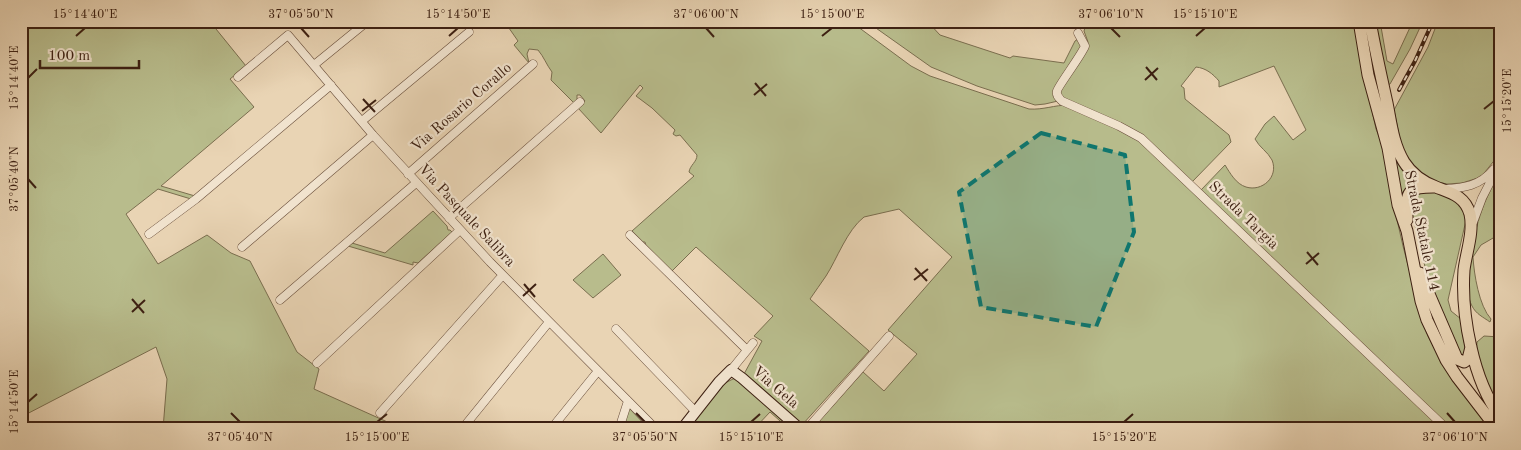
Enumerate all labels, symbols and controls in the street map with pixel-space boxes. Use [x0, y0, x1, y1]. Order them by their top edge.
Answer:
text: 15°14'40"E [53, 8, 117, 21]
text: 37°05'50"N [268, 8, 334, 21]
text: 15°14'50"E [426, 8, 490, 21]
text: 15°15'00"E [800, 8, 864, 21]
text: 15°15'10"E [1173, 8, 1237, 21]
text: 37°06'00"N [673, 9, 739, 21]
text: 37°06'10"N [1078, 9, 1144, 21]
scale bar [40, 38, 139, 70]
text: 15°14'40"E [8, 46, 21, 110]
text: 100 m [48, 49, 90, 64]
street label: Via Rosario Corallo [409, 61, 515, 155]
text: 15°15'20"E [1501, 69, 1514, 133]
text: 37°05'40"N [8, 146, 21, 212]
street label: Via Pasquale Salibra [415, 162, 518, 271]
street label: Strada Statale 114 [1401, 169, 1441, 293]
street label: Strada Targia [1205, 179, 1281, 253]
street label: Via Gela [749, 364, 801, 412]
text: 15°14'50"E [8, 370, 21, 434]
text: 37°05'40"N [207, 431, 273, 444]
text: 15°15'00"E [345, 431, 409, 444]
text: 37°05'50"N [612, 431, 678, 444]
text: 15°15'10"E [719, 431, 783, 444]
text: 15°15'20"E [1092, 431, 1156, 444]
text: 37°06'10"N [1422, 432, 1488, 444]

